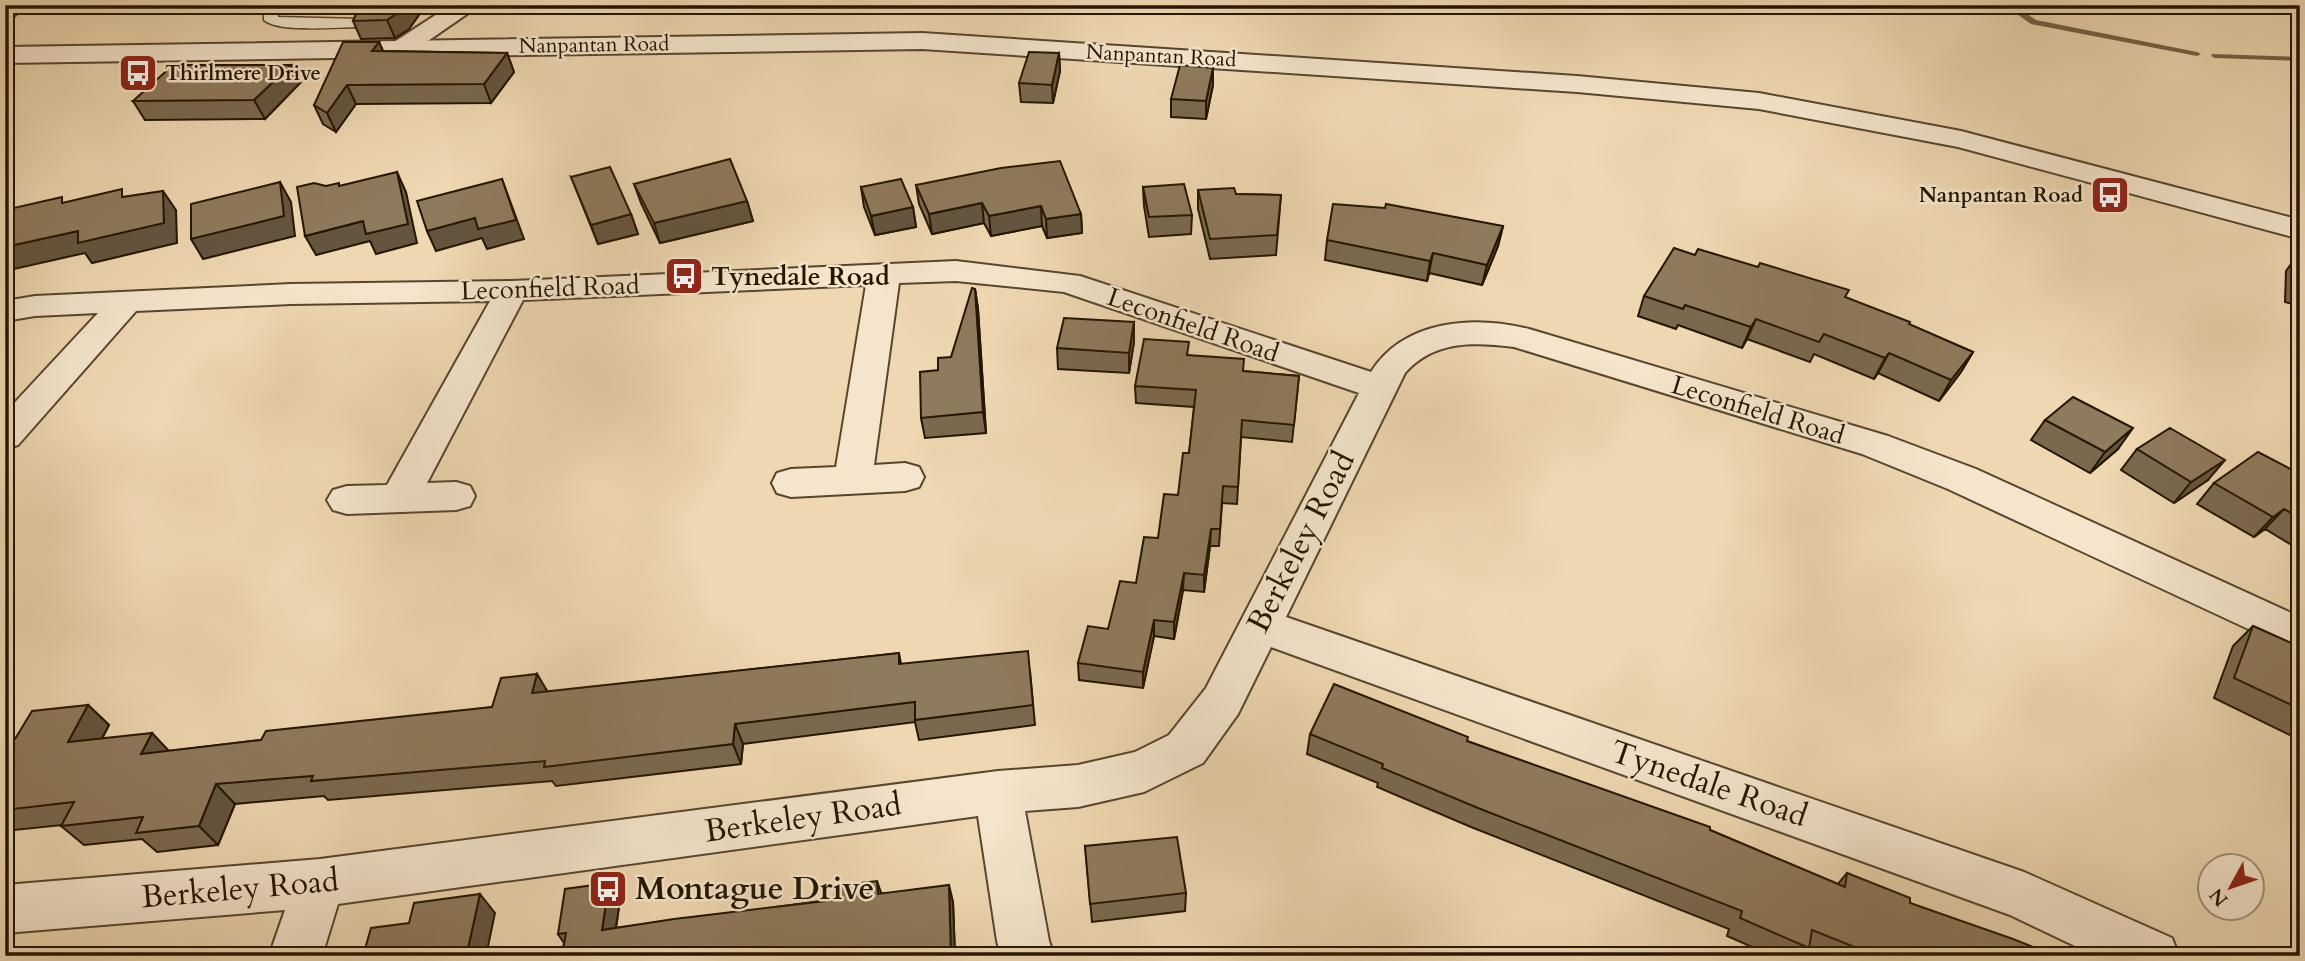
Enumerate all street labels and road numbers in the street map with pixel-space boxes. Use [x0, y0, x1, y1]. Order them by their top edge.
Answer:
street label: Nanpantan Road [518, 29, 670, 61]
street label: Nanpantan Road [1085, 38, 1237, 74]
street label: Leconfield Road [460, 267, 640, 309]
street label: Leconfield Road [1103, 279, 1284, 371]
street label: Leconfield Road [1667, 367, 1849, 453]
street label: Berkeley Road [1236, 444, 1366, 640]
street label: Tynedale Road [1605, 730, 1813, 838]
street label: Berkeley Road [702, 782, 904, 854]
street label: Berkeley Road [139, 858, 341, 920]

